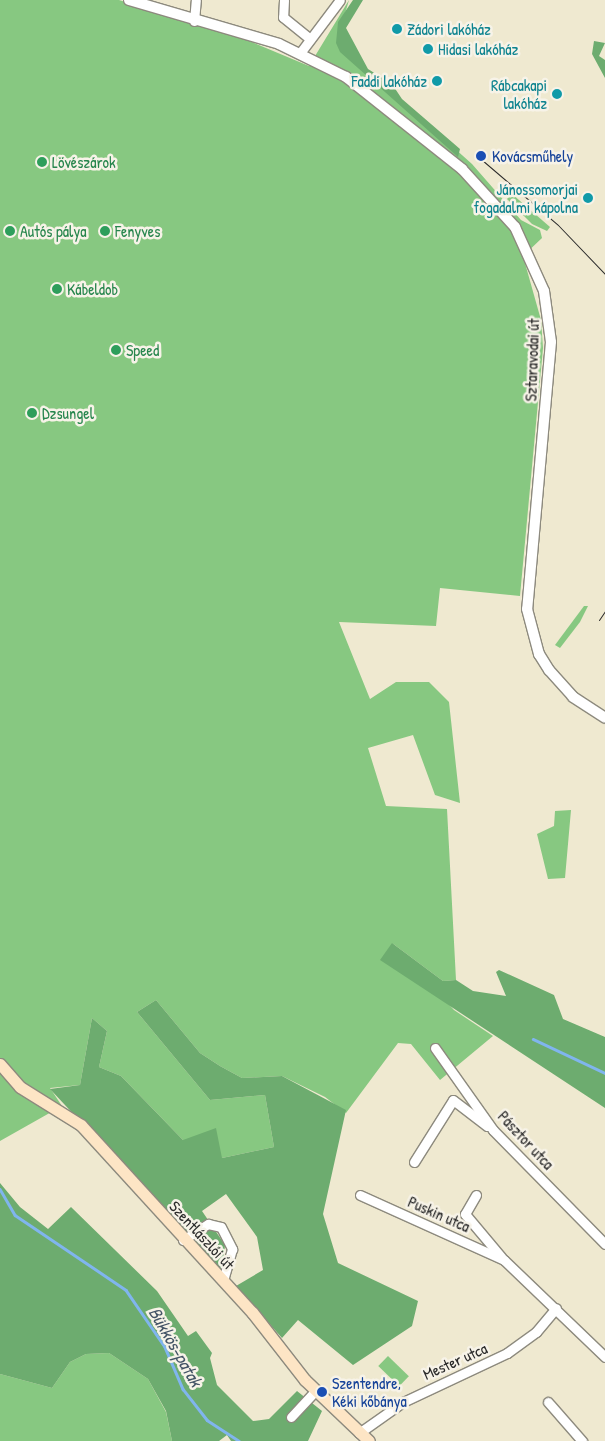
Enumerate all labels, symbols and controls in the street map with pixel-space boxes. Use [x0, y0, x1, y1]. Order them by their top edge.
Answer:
place label: Zádori lakóház [407, 19, 491, 39]
marker: Zádori lakóház [391, 23, 403, 35]
place label: Hidasi lakóház [438, 39, 518, 59]
marker: Hidasi lakóház [422, 43, 434, 55]
place label: Faddi lakóház [352, 71, 427, 91]
marker: Faddi lakóház [431, 75, 443, 87]
place label: Rábcakapi lakóház [491, 75, 547, 113]
marker: Rábcakapi lakóház [551, 88, 563, 100]
place label: Kovácsműhely [492, 146, 573, 166]
marker: Kovácsműhely [474, 149, 488, 163]
place label: Lövészárok [52, 152, 116, 172]
marker: Lövészárok [36, 156, 48, 168]
place label: Jánossomorjai fogadalmi kápolna [474, 179, 578, 217]
marker: Jánossomorjai fogadalmi kápolna [582, 192, 594, 204]
place label: Autós pálya [20, 221, 86, 241]
place label: Fenyves [115, 221, 160, 241]
marker: Autós pálya [4, 225, 16, 237]
marker: Fenyves [99, 225, 111, 237]
place label: Kábeldob [67, 279, 118, 299]
marker: Kábeldob [51, 283, 63, 295]
street label: Sztaravodai út [521, 318, 543, 402]
place label: Speed [126, 340, 159, 360]
marker: Speed [110, 344, 122, 356]
place label: Dzsungel [42, 403, 94, 423]
marker: Dzsungel [26, 407, 38, 419]
street label: Pásztor utca [494, 1107, 558, 1173]
street label: Puskin utca [405, 1192, 473, 1236]
street label: Szentlászlói út [165, 1197, 239, 1273]
water label: Bükkös-patak [144, 1303, 206, 1391]
street label: Mester utca [420, 1338, 490, 1384]
place label: Szentendre, Kéki kőbánya [332, 1373, 407, 1411]
marker: Szentendre, Kéki kőbánya [316, 1386, 328, 1398]

